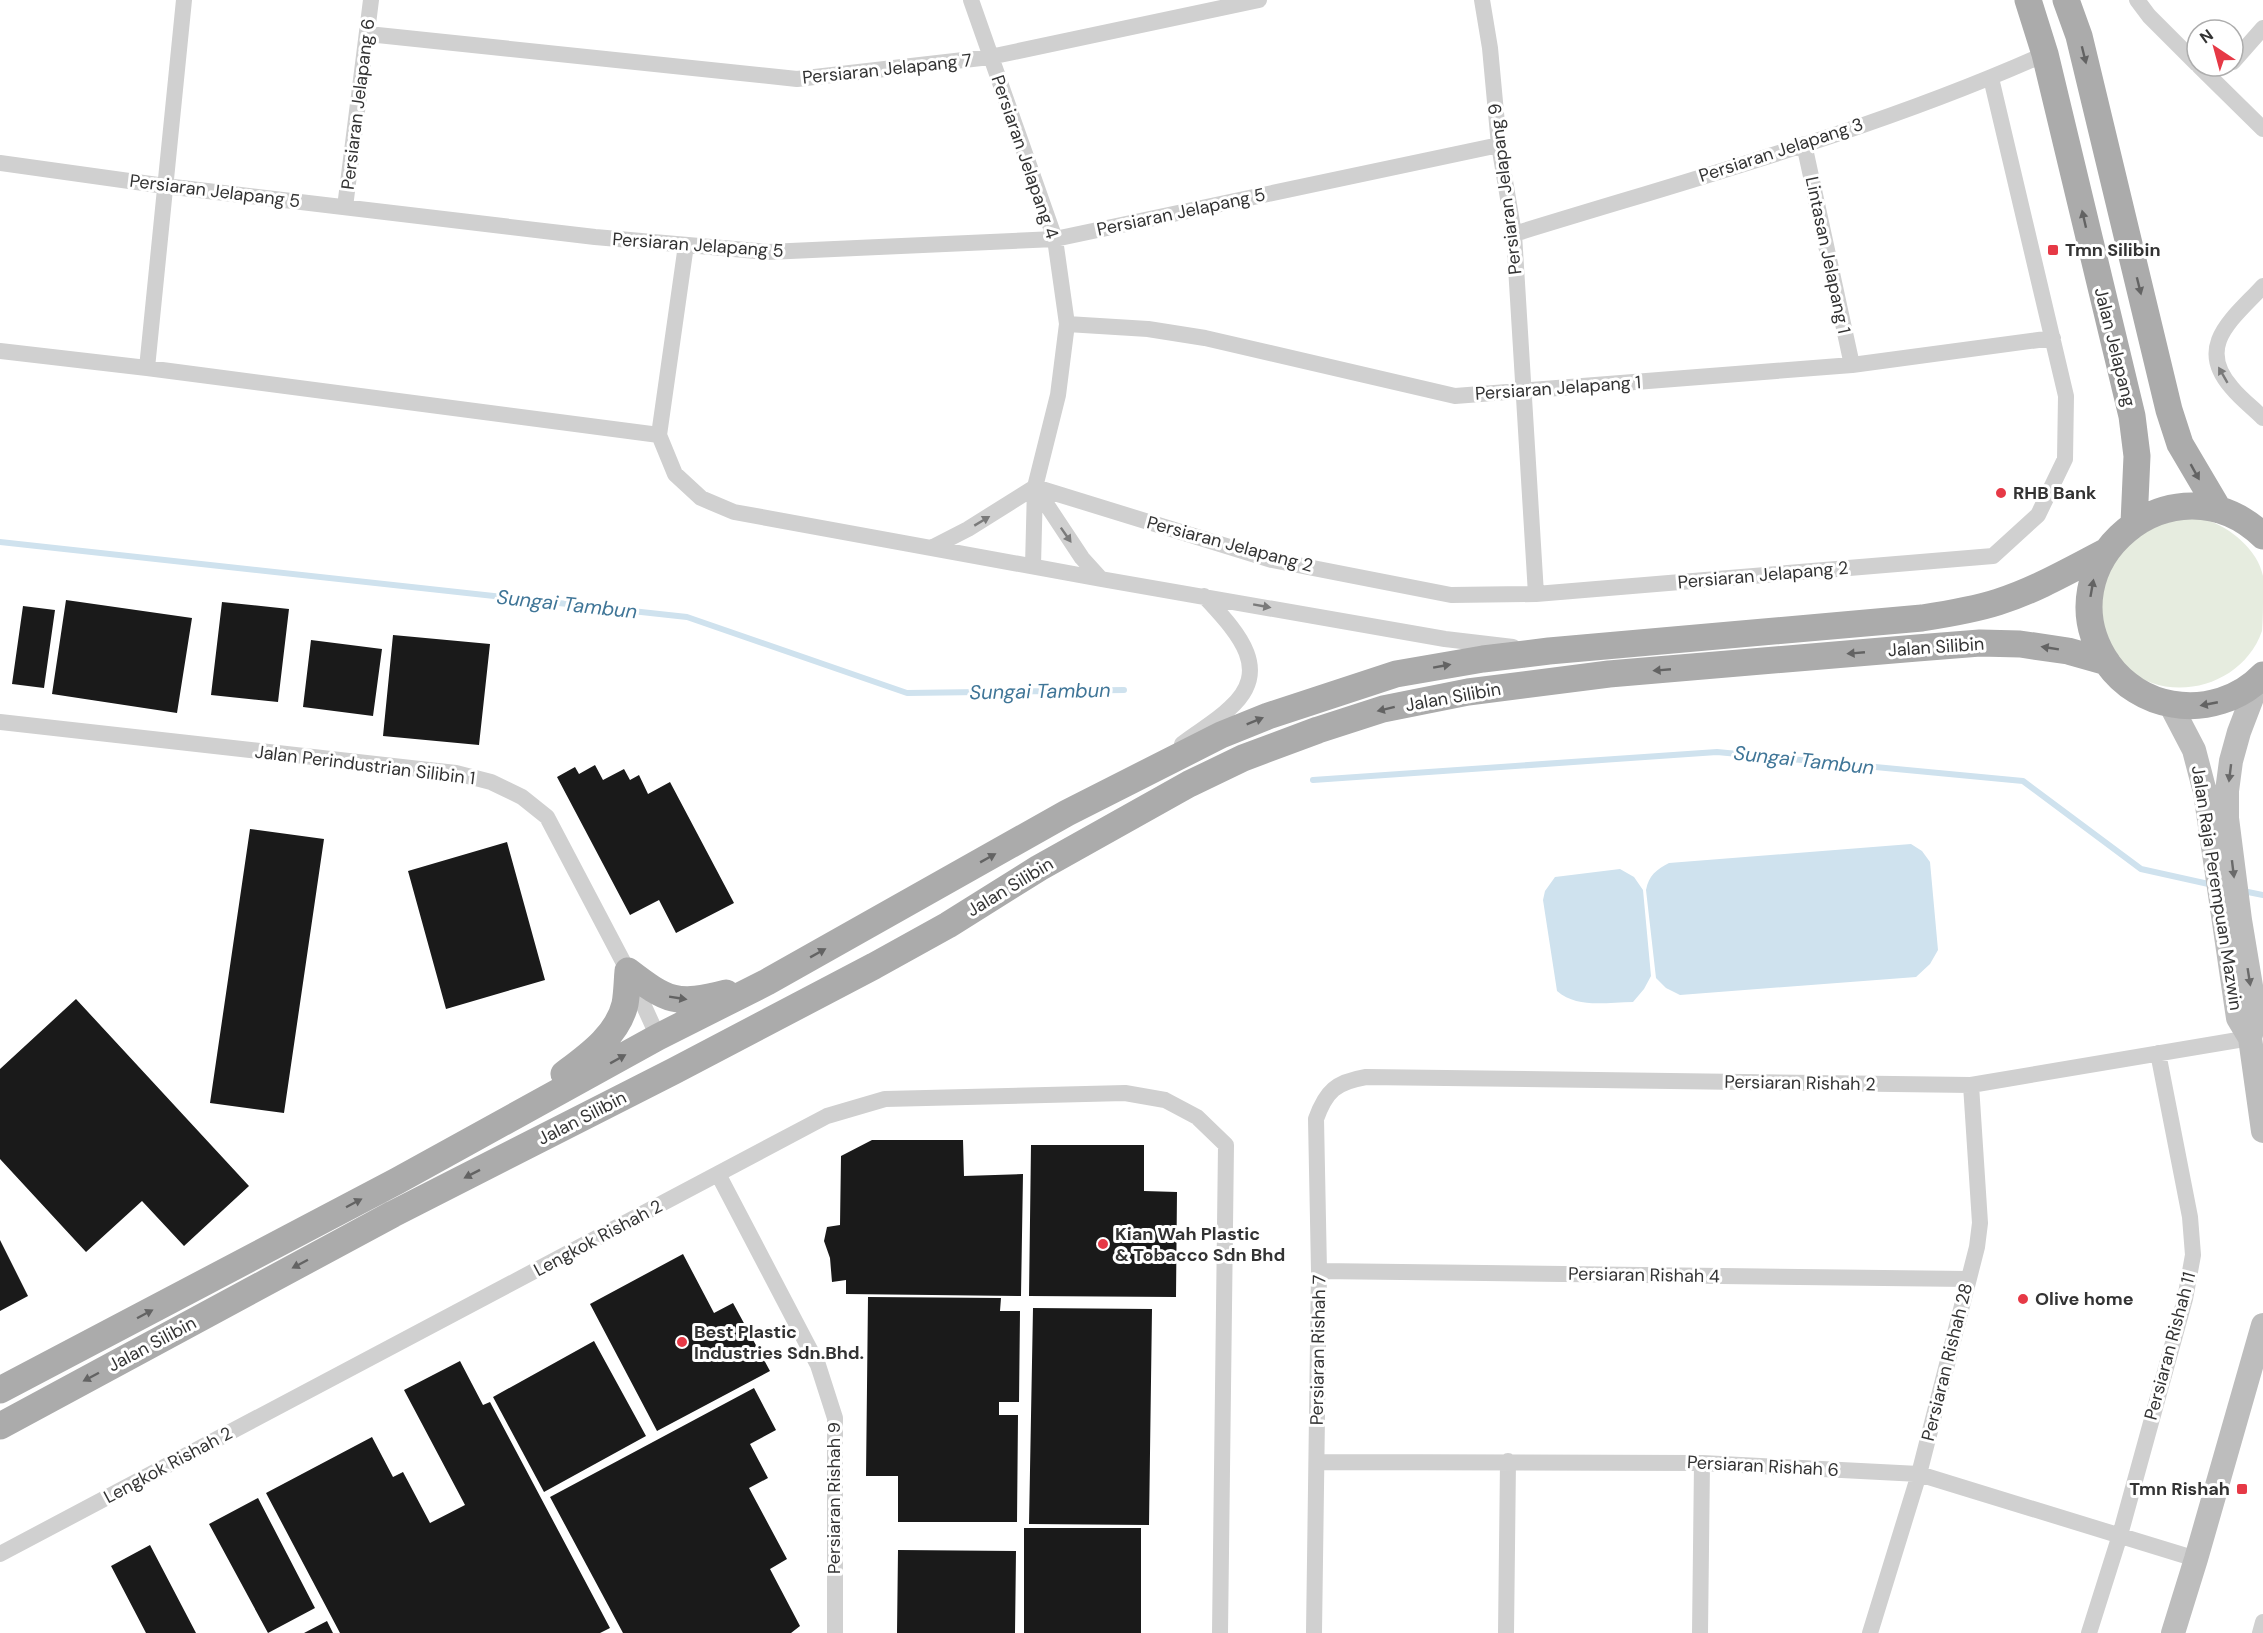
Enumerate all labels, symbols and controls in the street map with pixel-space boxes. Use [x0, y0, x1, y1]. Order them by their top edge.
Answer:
street label: Persiaran Jelapang 6 [336, 17, 380, 191]
north arrow [2185, 18, 2245, 78]
text: N [2196, 24, 2217, 48]
one-way arrow [2080, 46, 2089, 65]
street label: Persiaran Jelapang 7 [801, 48, 973, 90]
street label: Persiaran Jelapang 4 [986, 72, 1064, 242]
street label: Persiaran Jelapang 9 [1483, 102, 1527, 276]
street label: Persiaran Jelapang 3 [1696, 112, 1866, 188]
street label: Persiaran Jelapang 5 [128, 169, 302, 213]
street label: Lintasan Jelapang 1 [1800, 174, 1856, 336]
street label: Persiaran Jelapang 5 [1094, 182, 1268, 242]
one-way arrow [2078, 210, 2088, 228]
street label: Persiaran Jelapang 5 [611, 227, 785, 263]
place label: Tmn Silibin [2065, 238, 2161, 262]
marker: Tmn Silibin [2046, 243, 2060, 257]
one-way arrow [2135, 277, 2145, 295]
street label: Jalan Jelapang [2089, 285, 2141, 409]
one-way arrow [2218, 367, 2229, 383]
street label: Persiaran Jelapang 1 [1474, 370, 1642, 406]
one-way arrow [2190, 464, 2201, 480]
place label: RHB Bank [2013, 481, 2097, 505]
marker: RHB Bank [1994, 486, 2008, 500]
street label: Persiaran Jelapang 2 [1144, 510, 1316, 578]
one-way arrow [974, 516, 991, 526]
one-way arrow [1060, 527, 1071, 543]
street label: Persiaran Jelapang 2 [1677, 556, 1849, 594]
one-way arrow [2088, 578, 2097, 597]
water label: Sungai Tambun [495, 584, 639, 624]
one-way arrow [1253, 602, 1272, 611]
street label: Jalan Silibin [1887, 632, 1985, 662]
one-way arrow [2041, 644, 2060, 653]
one-way arrow [1847, 648, 1866, 658]
one-way arrow [1432, 661, 1451, 670]
one-way arrow [1652, 665, 1671, 675]
water label: Sungai Tambun [969, 677, 1111, 705]
street label: Jalan Silibin [1403, 677, 1503, 717]
one-way arrow [2199, 700, 2218, 709]
one-way arrow [1377, 705, 1395, 715]
one-way arrow [1247, 716, 1265, 726]
street label: Jalan Perindustrian Silibin 1 [253, 740, 477, 790]
water label: Sungai Tambun [1732, 740, 1876, 780]
one-way arrow [2225, 763, 2234, 782]
street label: Jalan Raja Perempuan Mazwin [2186, 764, 2248, 1012]
street label: Jalan Silibin [962, 852, 1058, 922]
one-way arrow [980, 852, 996, 863]
one-way arrow [2229, 860, 2238, 879]
one-way arrow [810, 948, 827, 958]
one-way arrow [2245, 968, 2254, 987]
one-way arrow [669, 994, 688, 1003]
one-way arrow [609, 1054, 626, 1064]
street label: Persiaran Rishah 2 [1724, 1070, 1876, 1096]
street label: Jalan Silibin [533, 1085, 631, 1151]
one-way arrow [464, 1169, 481, 1178]
street label: Lengkok Rishah 2 [530, 1194, 666, 1282]
one-way arrow [346, 1199, 363, 1208]
place label: Kian Wah Plastic & Tobacco Sdn Bhd [1115, 1222, 1285, 1267]
marker: Kian Wah Plastic & Tobacco Sdn Bhd [1096, 1237, 1110, 1251]
one-way arrow [291, 1259, 308, 1269]
street label: Persiaran Rishah 4 [1568, 1262, 1720, 1288]
street label: Persiaran Rishah 11 [2139, 1269, 2201, 1423]
street label: Persiaran Rishah 7 [1305, 1275, 1331, 1425]
street label: Persiaran Rishah 28 [1916, 1281, 1978, 1443]
place label: Olive home [2035, 1287, 2134, 1311]
marker: Olive home [2016, 1292, 2030, 1306]
one-way arrow [136, 1309, 153, 1318]
street label: Jalan Silibin [104, 1311, 200, 1377]
place label: Best Plastic Industries Sdn.Bhd. [694, 1320, 864, 1365]
marker: Best Plastic Industries Sdn.Bhd. [675, 1335, 689, 1349]
one-way arrow [82, 1372, 99, 1382]
street label: Lengkok Rishah 2 [100, 1421, 236, 1509]
street label: Persiaran Rishah 9 [822, 1422, 846, 1574]
street label: Persiaran Rishah 6 [1686, 1450, 1840, 1482]
place label: Tmn Rishah [2129, 1477, 2230, 1501]
marker: Tmn Rishah [2235, 1482, 2249, 1496]

